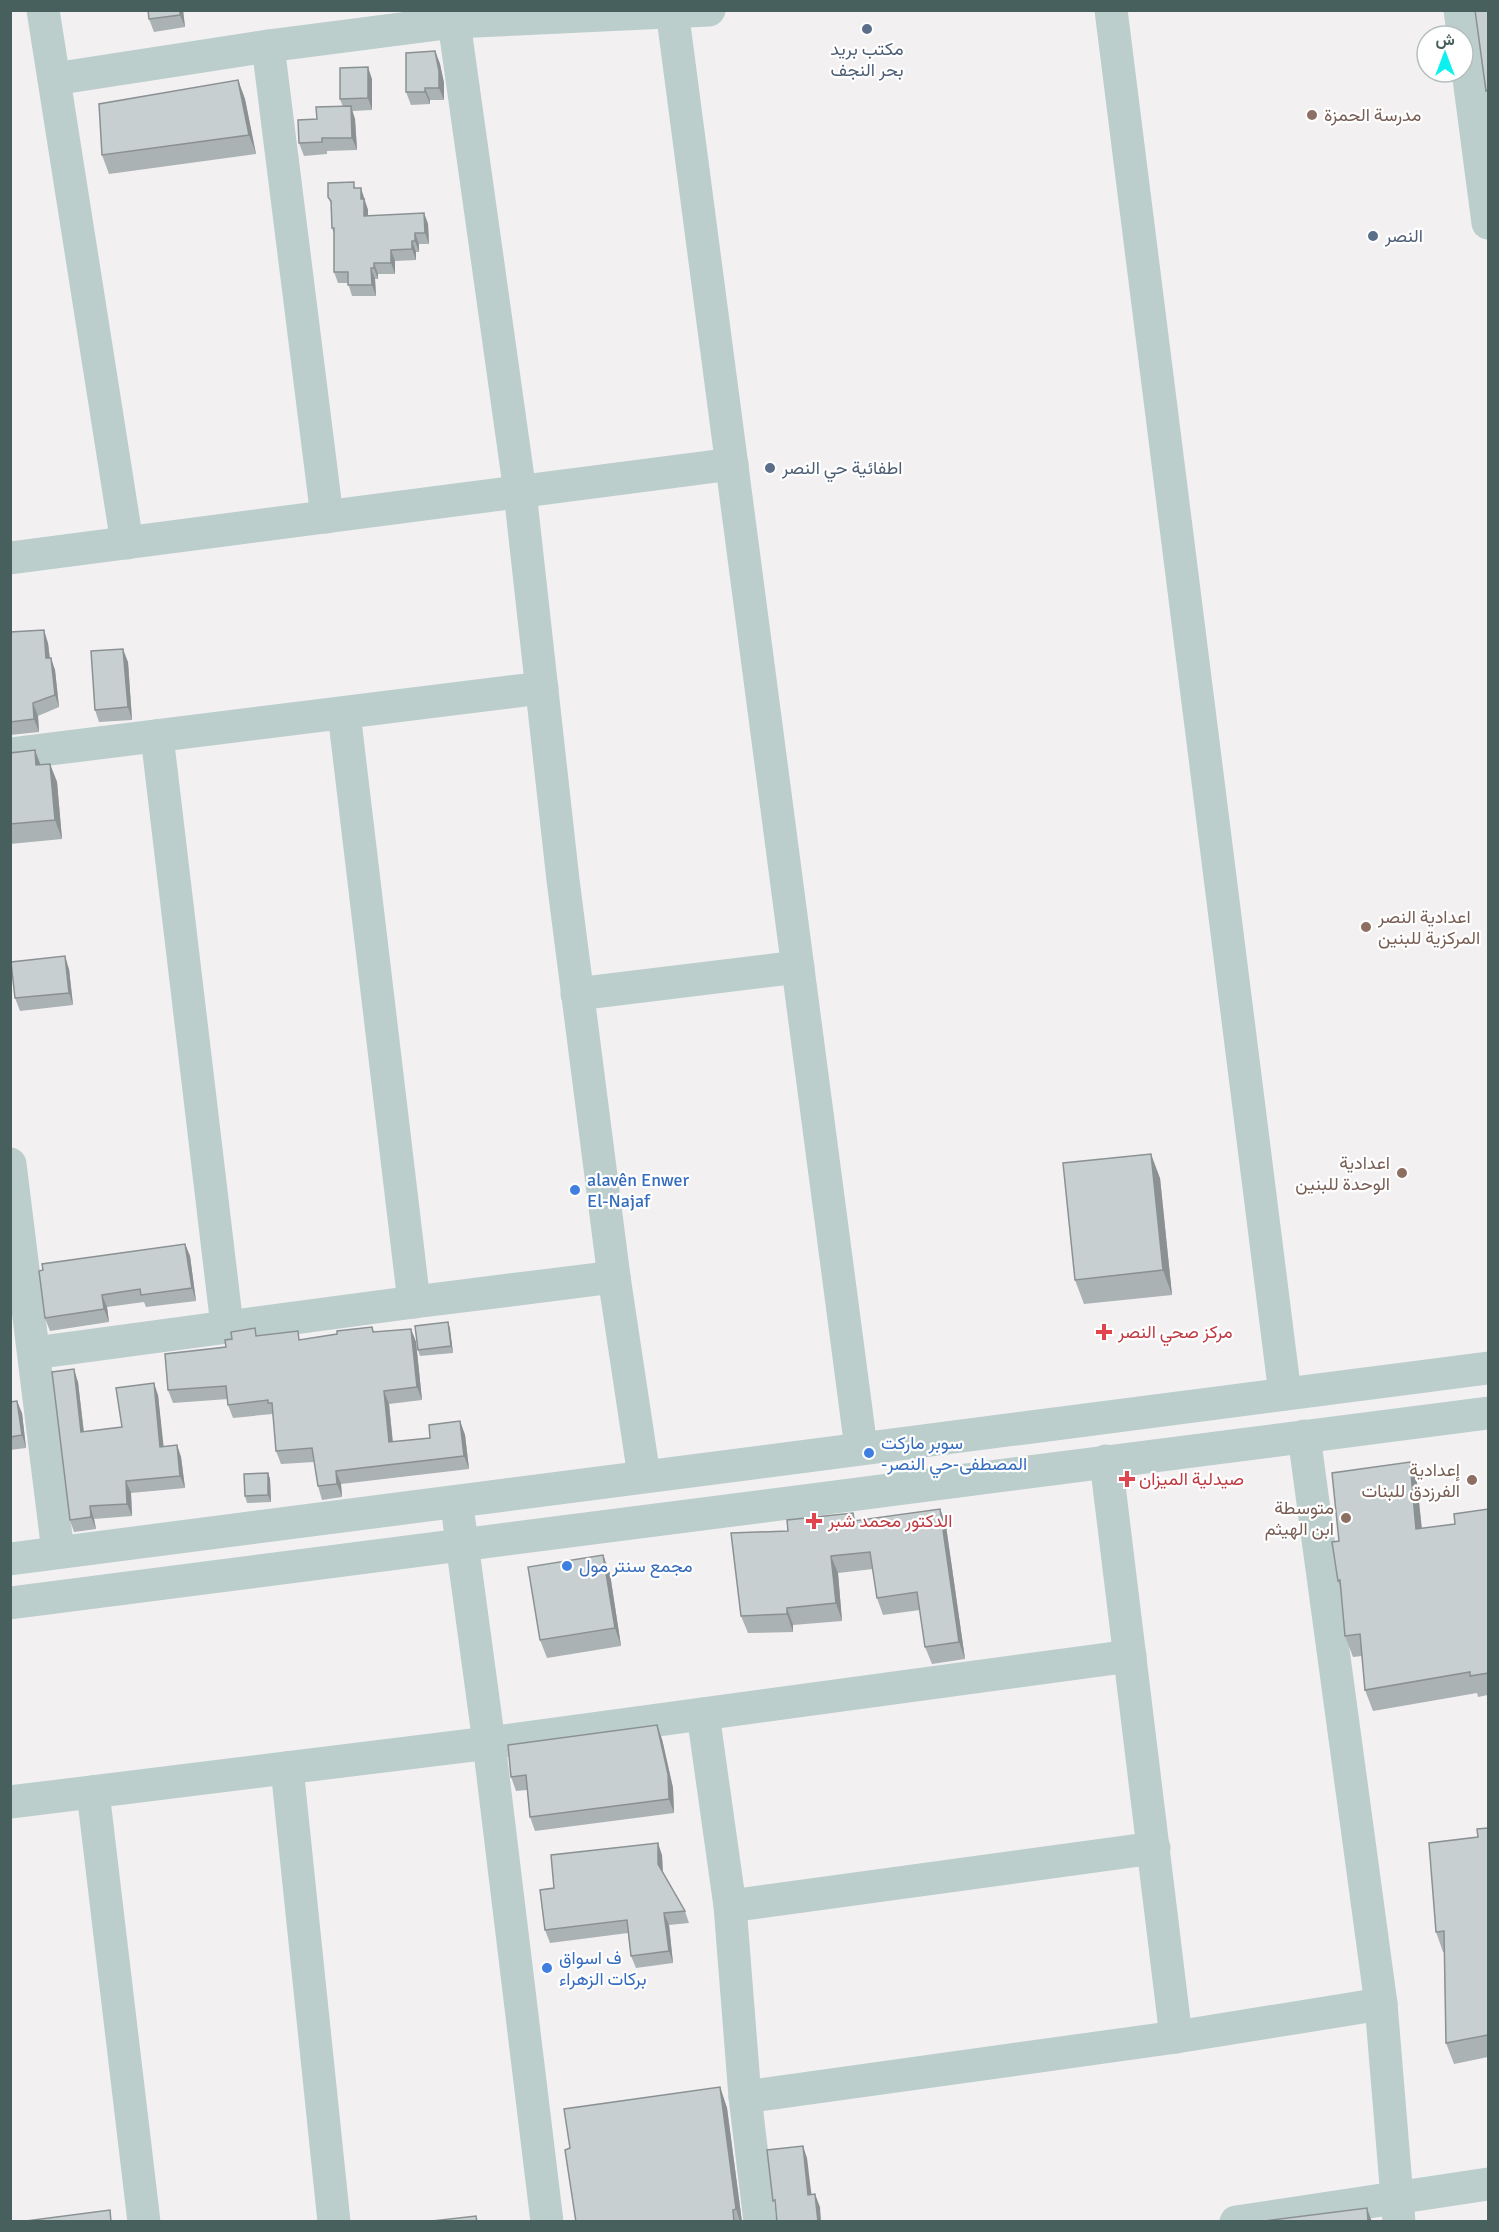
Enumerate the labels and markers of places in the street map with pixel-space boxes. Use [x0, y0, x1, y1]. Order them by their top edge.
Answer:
marker: مكتب بريد بحر النجف [860, 22, 874, 36]
place label: مكتب بريد بحر النجف [830, 38, 904, 81]
place label: مدرسة الحمزة [1324, 104, 1421, 126]
marker: مدرسة الحمزة [1305, 108, 1319, 122]
place label: النصر [1384, 225, 1423, 247]
marker: النصر [1366, 229, 1380, 243]
place label: اطفائية حي النصر [781, 457, 902, 483]
marker: اطفائية حي النصر [763, 461, 777, 475]
place label: اعدادية النصر المركزية للبنين [1377, 906, 1480, 949]
marker: اعدادية النصر المركزية للبنين [1359, 920, 1373, 934]
place label: اعدادية الوحدة للبنين [1295, 1152, 1390, 1195]
marker: اعدادية الوحدة للبنين [1395, 1166, 1409, 1180]
place label: alavên Enwer El-Najaf [587, 1169, 690, 1212]
marker: alavên Enwer El-Najaf [568, 1183, 582, 1197]
place label: مركز صحي النصر [1117, 1321, 1233, 1347]
marker: مركز صحي النصر [1095, 1323, 1113, 1341]
place label: سوبر ماركت -المصطفى-حي النصر [881, 1432, 1027, 1479]
marker: سوبر ماركت -المصطفى-حي النصر [862, 1446, 876, 1460]
place label: إعدادية الفرزدق للبنات [1362, 1459, 1460, 1502]
place label: صيدلية الميزان [1139, 1468, 1244, 1490]
marker: صيدلية الميزان [1120, 1472, 1134, 1486]
marker: إعدادية الفرزدق للبنات [1465, 1473, 1479, 1487]
place label: متوسطة ابن الهيثم [1265, 1497, 1334, 1541]
place label: الدكتور محمد شبر [827, 1510, 952, 1532]
marker: متوسطة ابن الهيثم [1339, 1511, 1353, 1525]
marker: الدكتور محمد شبر [805, 1512, 823, 1530]
place label: مجمع سنتر مول [579, 1555, 693, 1578]
marker: مجمع سنتر مول [560, 1559, 574, 1573]
place label: ف اسواق بركات الزهراء [559, 1947, 647, 1990]
marker: ف اسواق بركات الزهراء [540, 1961, 554, 1975]

